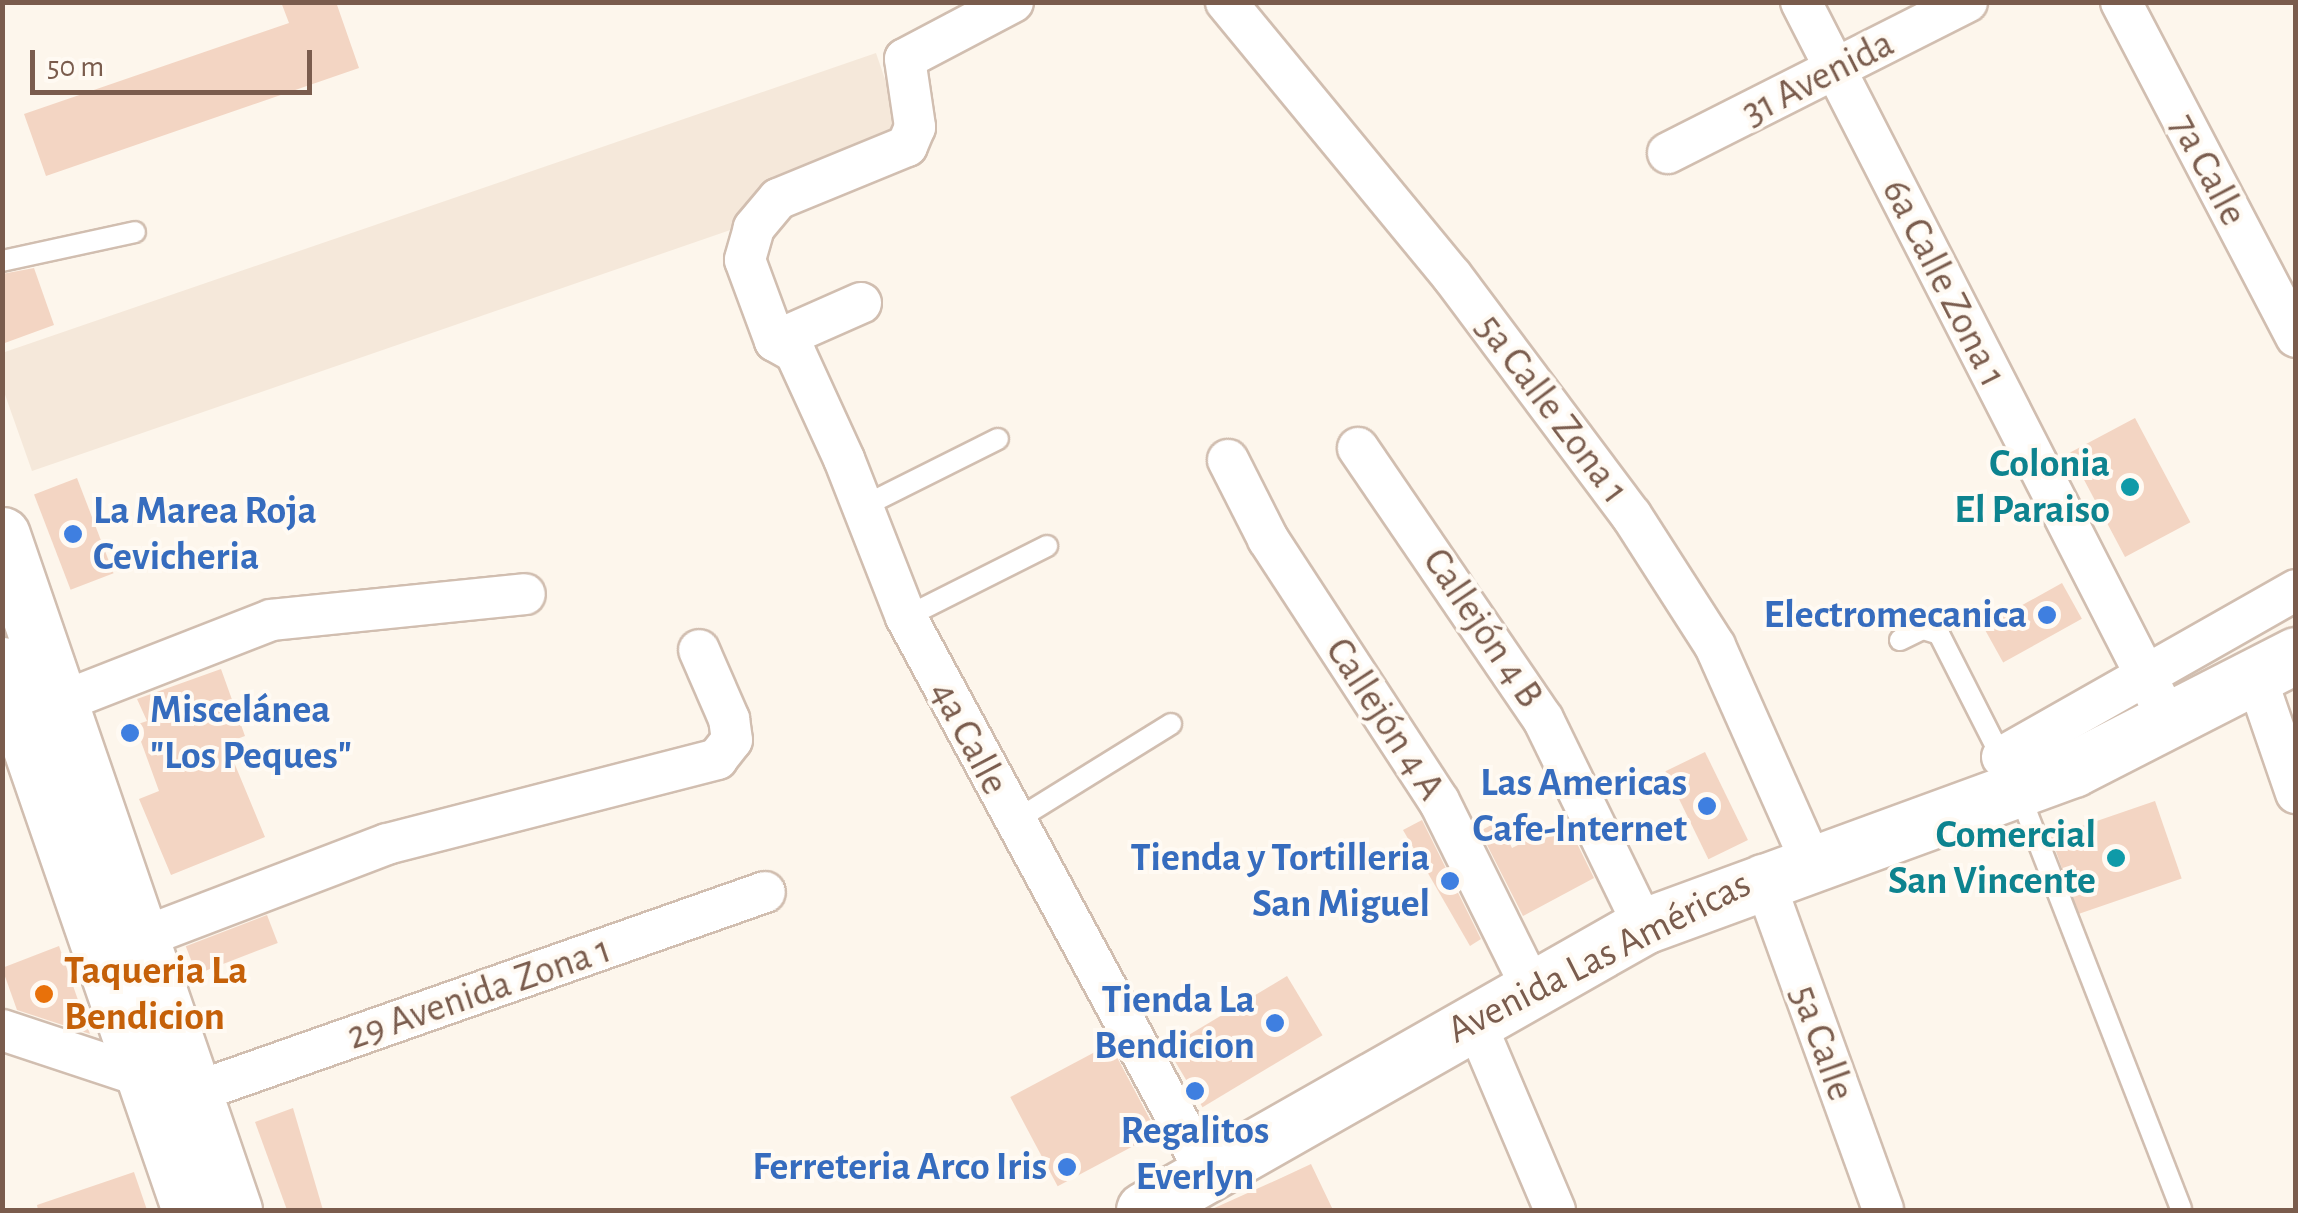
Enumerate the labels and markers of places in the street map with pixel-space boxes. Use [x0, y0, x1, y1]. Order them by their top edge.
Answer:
place label: Colonia El Paraiso [1954, 440, 2110, 534]
marker: Colonia El Paraiso [2119, 476, 2141, 498]
place label: La Marea Roja Cevicheria [93, 487, 317, 581]
marker: La Marea Roja Cevicheria [62, 523, 84, 545]
place label: Electromecanica [1764, 591, 2027, 639]
marker: Electromecanica [2036, 604, 2058, 626]
place label: Miscelánea "Los Peques" [150, 686, 352, 780]
marker: Miscelánea "Los Peques" [119, 722, 141, 744]
place label: Las Americas Cafe-Internet [1473, 759, 1687, 853]
marker: Las Americas Cafe-Internet [1696, 795, 1718, 817]
place label: Comercial San Vincente [1888, 811, 2096, 905]
place label: Tienda y Tortilleria San Miguel [1130, 834, 1430, 928]
marker: Comercial San Vincente [2105, 847, 2127, 869]
marker: Tienda y Tortilleria San Miguel [1439, 870, 1461, 892]
place label: Taqueria La Bendicion [64, 947, 248, 1041]
place label: Tienda La Bendicion [1094, 976, 1255, 1070]
marker: Taqueria La Bendicion [33, 983, 55, 1005]
marker: Tienda La Bendicion [1264, 1012, 1286, 1034]
marker: Regalitos Everlyn [1184, 1080, 1206, 1102]
place label: Regalitos Everlyn [1121, 1107, 1269, 1201]
place label: Ferreteria Arco Iris [752, 1143, 1047, 1191]
marker: Ferreteria Arco Iris [1056, 1156, 1078, 1178]

